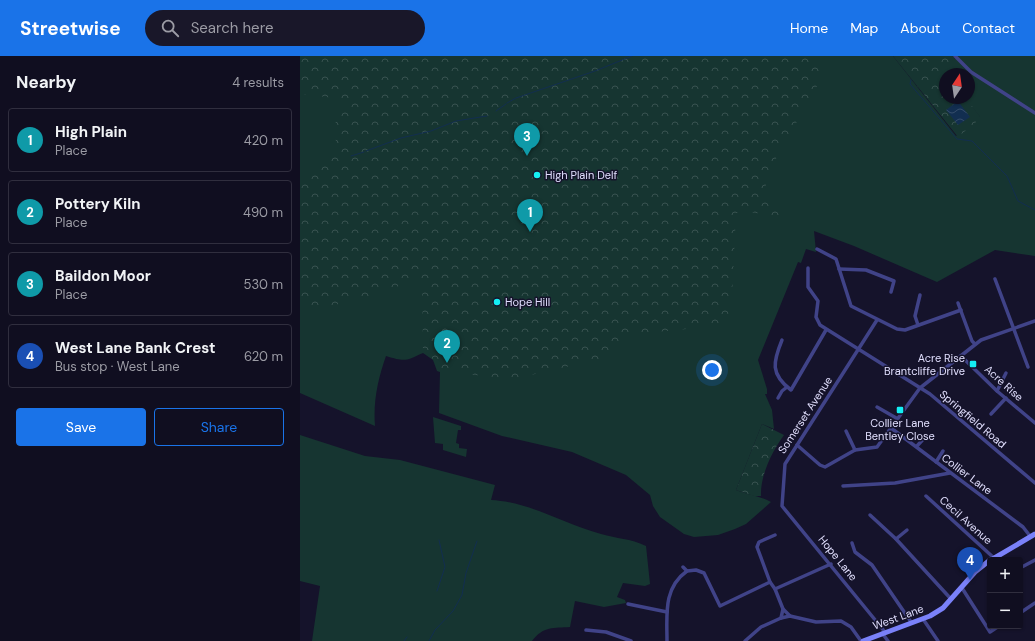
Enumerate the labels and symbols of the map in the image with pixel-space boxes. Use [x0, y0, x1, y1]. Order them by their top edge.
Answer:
north arrow [939, 68, 975, 104]
pin: 3 [514, 123, 540, 156]
place label: High Plain Delf [545, 168, 617, 182]
marker: High Plain Delf [532, 170, 542, 180]
pin: 1 [517, 199, 543, 232]
place label: Hope Hill [505, 295, 550, 309]
marker: Hope Hill [492, 297, 502, 307]
pin: 2 [434, 330, 460, 363]
place label: Acre Rise Brantcliffe Drive [884, 351, 965, 378]
marker: Acre Rise Brantcliffe Drive [968, 359, 978, 369]
your location [702, 360, 722, 380]
street label: Acre Rise [982, 362, 1026, 404]
street label: Somerset Avenue [775, 374, 835, 456]
street label: Springfield Road [937, 387, 1009, 451]
marker: Collier Lane Bentley Close [895, 405, 905, 415]
place label: Collier Lane Bentley Close [865, 416, 935, 443]
street label: Collier Lane [939, 450, 995, 498]
street label: Cecil Avenue [937, 493, 995, 547]
street label: Hope Lane [815, 532, 861, 584]
pin: 4 [957, 547, 983, 580]
street label: West Lane [871, 601, 925, 633]

